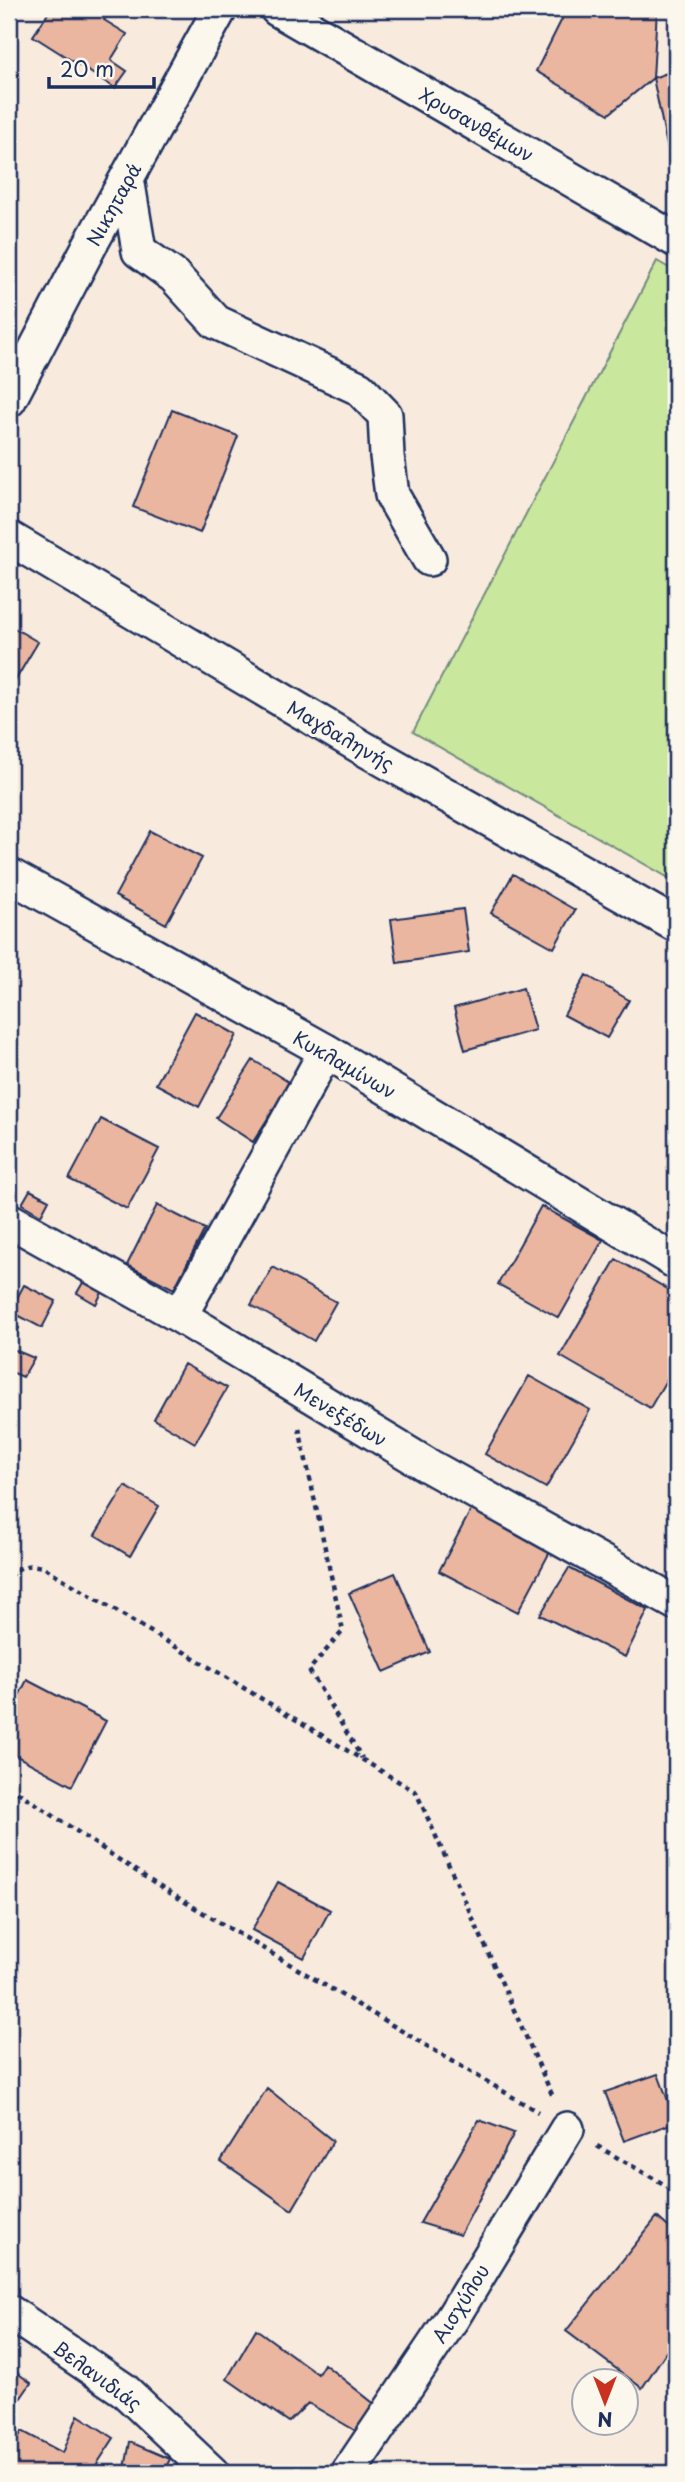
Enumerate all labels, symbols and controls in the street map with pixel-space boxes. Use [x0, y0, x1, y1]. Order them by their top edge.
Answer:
scale bar [49, 46, 154, 90]
text: 20 m [60, 52, 114, 84]
street label: Χρυσανθέμων [415, 80, 539, 168]
street label: Νικηταρά [79, 157, 147, 251]
street label: Μαγδαληνής [282, 693, 400, 777]
street label: Κυκλαμίνων [288, 1023, 402, 1105]
street label: Μενεξέδων [289, 1375, 393, 1453]
street label: Αισχύλου [425, 2258, 495, 2348]
street label: Βελανιδιάς [48, 2333, 148, 2417]
north arrow [570, 2366, 640, 2436]
text: N [597, 2406, 613, 2434]

